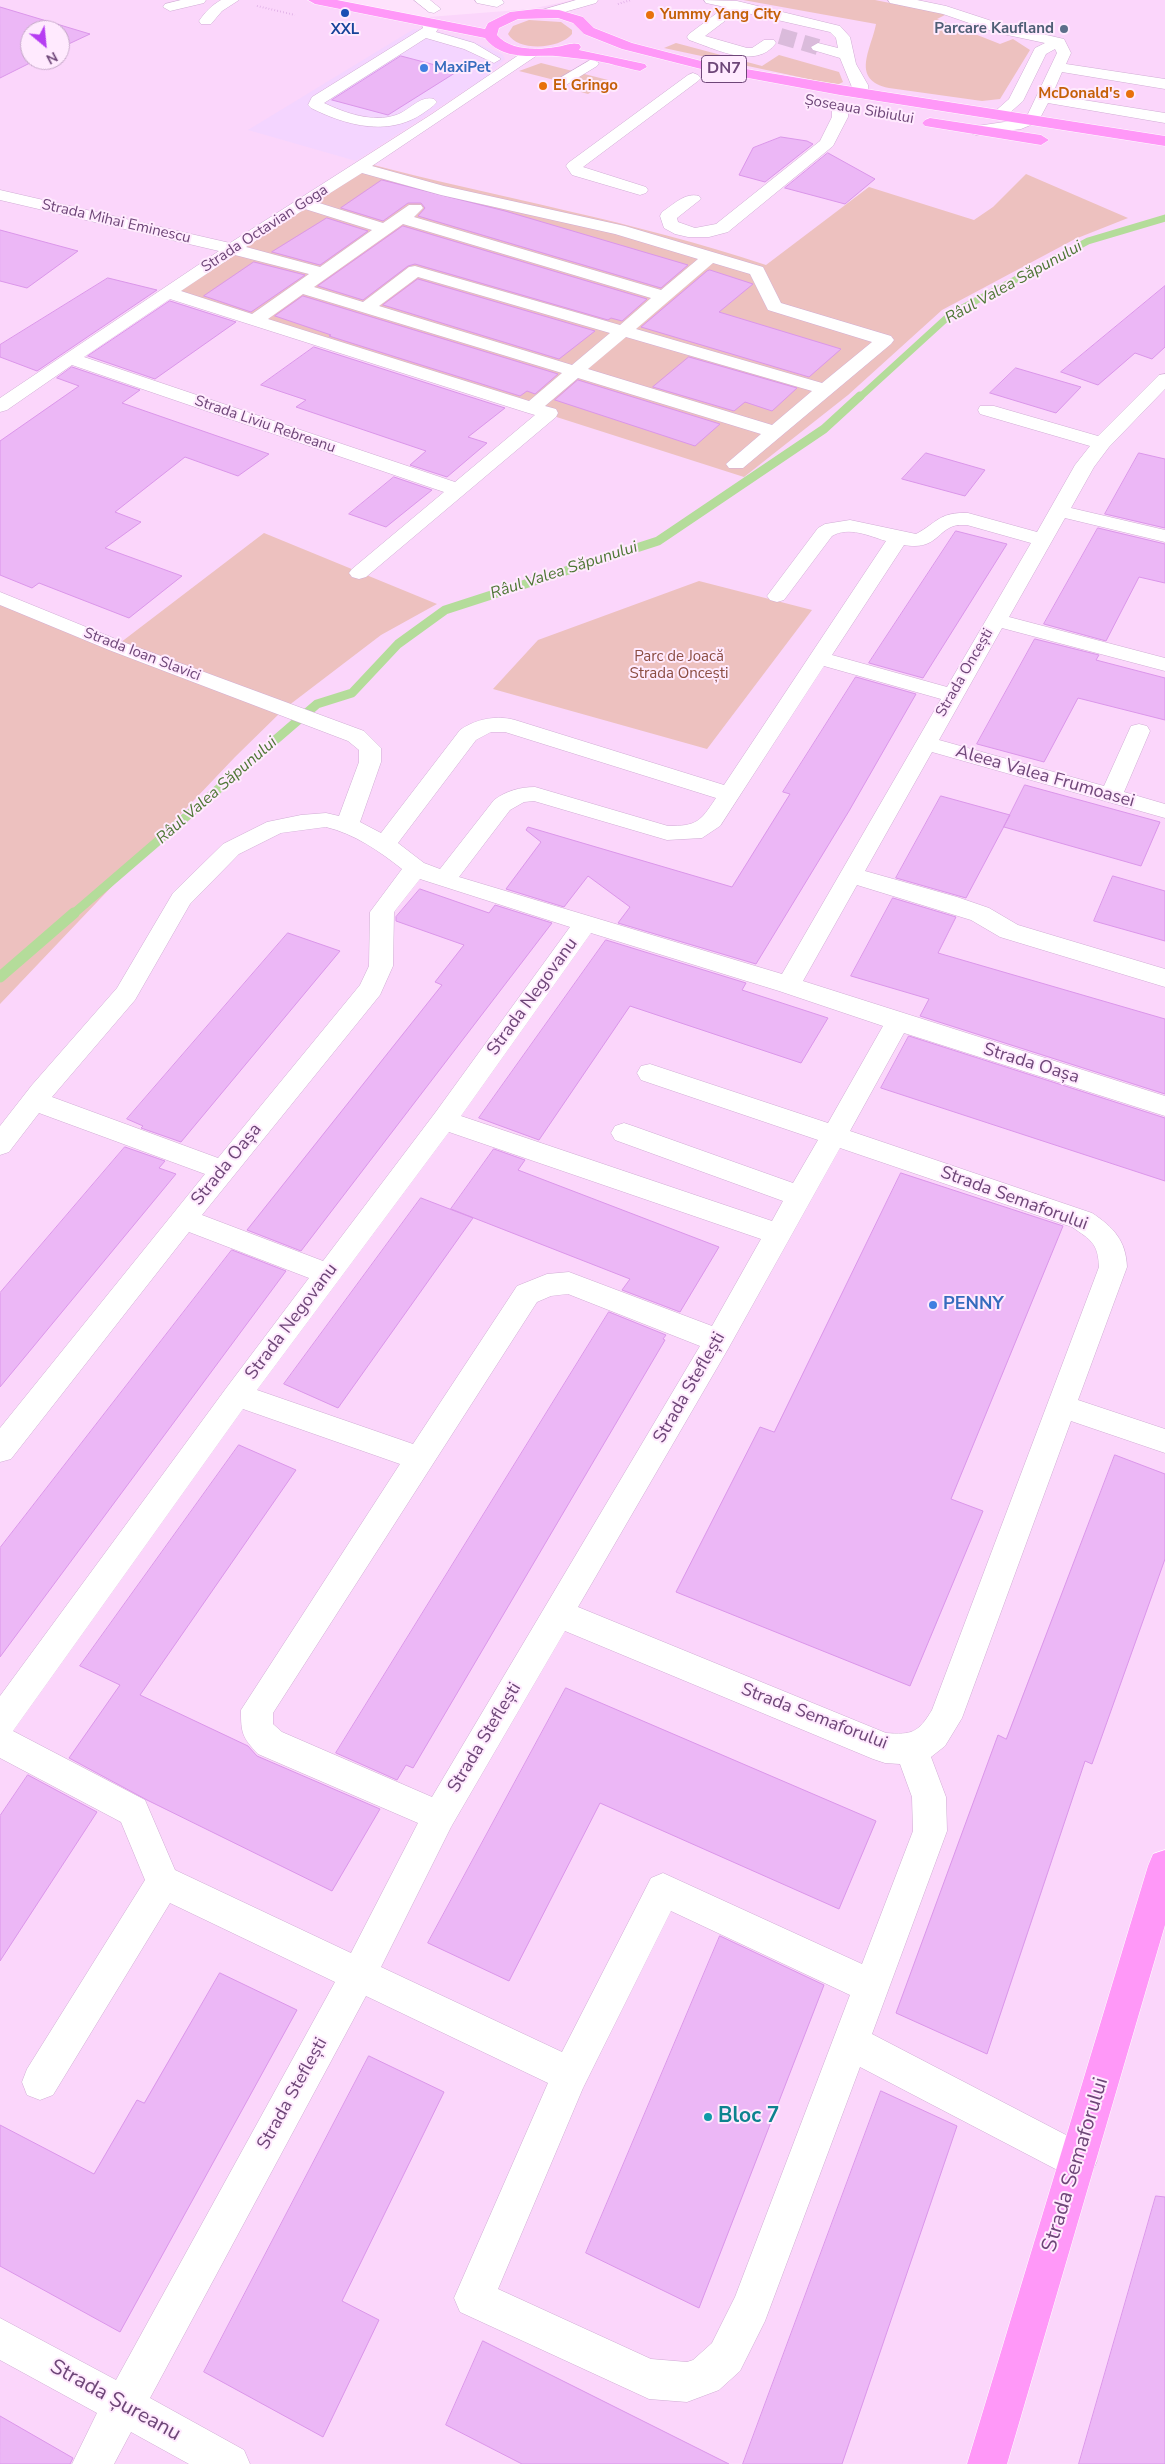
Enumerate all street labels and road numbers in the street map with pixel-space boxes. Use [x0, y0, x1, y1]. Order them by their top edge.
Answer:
road number: DN7 [702, 56, 746, 82]
street label: Șoseaua Sibiului [803, 92, 915, 128]
street label: Strada Octavian Goga [198, 181, 332, 277]
street label: Strada Mihai Eminescu [40, 196, 192, 248]
street label: Strada Liviu Rebreanu [192, 392, 338, 458]
street label: Strada Ioan Slavici [81, 624, 203, 686]
street label: Strada Oncești [932, 626, 998, 720]
street label: Aleea Valea Frumoasei [953, 741, 1137, 813]
street label: Strada Negovanu [483, 934, 583, 1060]
street label: Strada Oașa [980, 1039, 1082, 1089]
street label: Strada Oașa [187, 1120, 267, 1210]
street label: Strada Semaforului [937, 1162, 1091, 1236]
street label: Strada Negovanu [241, 1260, 343, 1384]
street label: Strada Steflești [650, 1329, 730, 1447]
street label: Strada Steflești [444, 1679, 526, 1797]
street label: Strada Semaforului [738, 1679, 890, 1755]
street label: Strada Steflești [253, 2034, 333, 2154]
street label: Strada Semaforului [1037, 2075, 1115, 2255]
street label: Strada Șureanu [45, 2355, 185, 2447]

